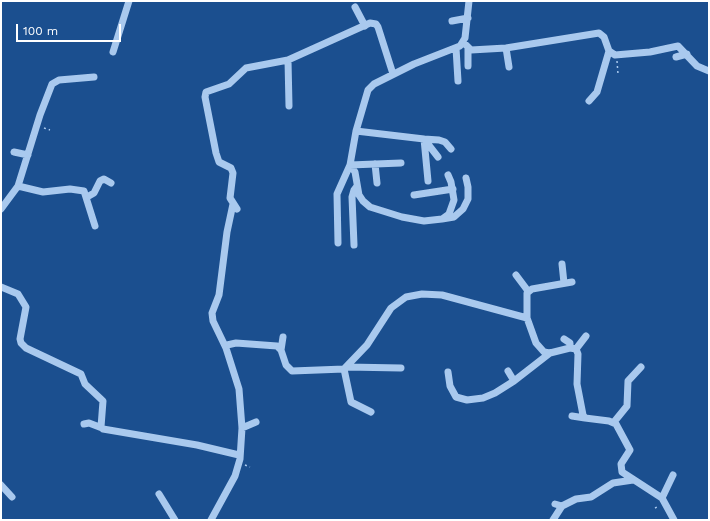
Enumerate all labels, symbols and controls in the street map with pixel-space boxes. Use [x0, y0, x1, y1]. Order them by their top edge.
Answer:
scale bar [18, 16, 123, 42]
text: 100 m [23, 24, 58, 38]

